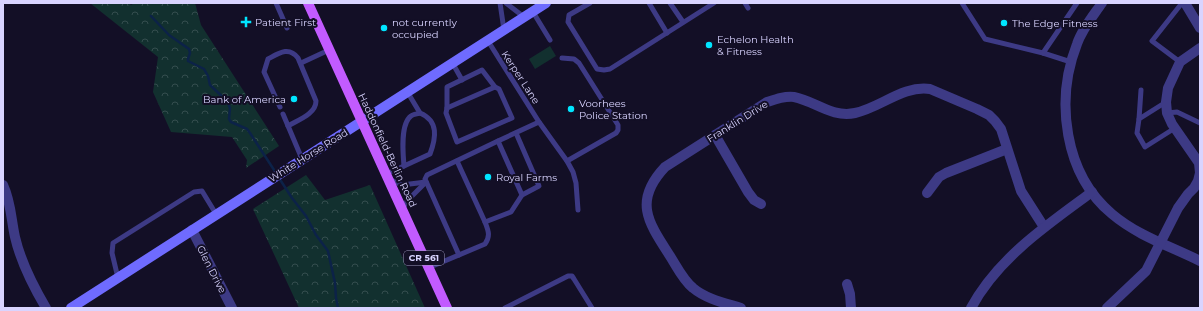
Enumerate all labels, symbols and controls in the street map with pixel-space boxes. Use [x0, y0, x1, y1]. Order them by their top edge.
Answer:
marker: Patient First [240, 16, 252, 28]
place label: Patient First [255, 16, 316, 29]
place label: not currently occupied [392, 16, 457, 41]
place label: The Edge Fitness [1012, 17, 1098, 30]
marker: The Edge Fitness [999, 18, 1009, 28]
marker: not currently occupied [379, 23, 389, 33]
place label: Echelon Health & Fitness [717, 33, 794, 58]
marker: Echelon Health & Fitness [704, 40, 714, 50]
street label: Kerper Lane [499, 48, 543, 106]
street label: Haddonfield-Berlin Road [355, 91, 420, 209]
place label: Bank of America [203, 93, 286, 106]
marker: Bank of America [289, 94, 299, 104]
place label: Voorhees Police Station [579, 97, 648, 122]
street label: Franklin Drive [704, 98, 770, 145]
marker: Voorhees Police Station [566, 104, 576, 114]
street label: White Horse Road [266, 126, 350, 185]
place label: Royal Farms [496, 171, 557, 184]
marker: Royal Farms [483, 172, 493, 182]
street label: Glen Drive [194, 243, 229, 295]
road number: CR 561 [404, 251, 444, 265]

